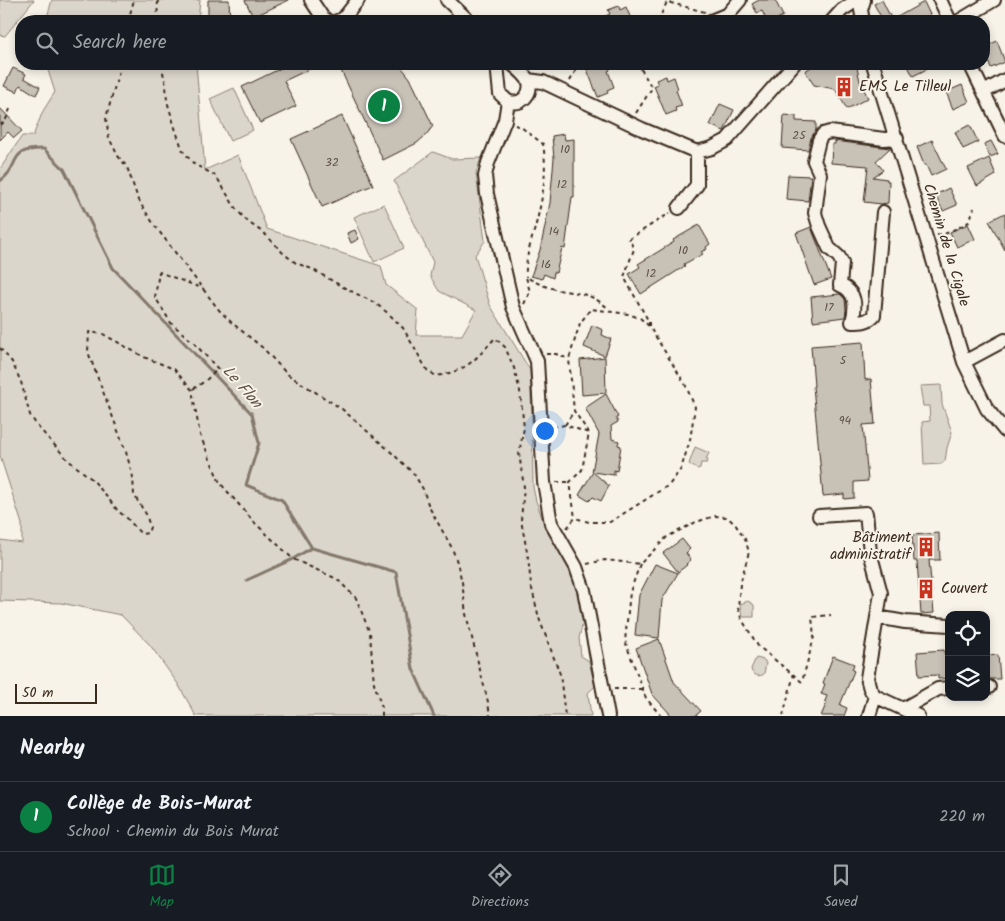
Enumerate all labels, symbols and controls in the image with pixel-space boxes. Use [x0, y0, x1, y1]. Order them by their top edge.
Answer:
search box [15, 15, 990, 70]
text: Search here [73, 28, 167, 58]
icon: search [33, 29, 61, 57]
place label: EMS Le Tilleul [859, 75, 951, 99]
building icon: EMS Le Tilleul [833, 76, 855, 98]
pin: 1 [368, 87, 400, 125]
house number: 25 [792, 126, 807, 145]
house number: 10 [560, 140, 570, 159]
house number: 32 [325, 153, 339, 172]
house number: 12 [557, 175, 567, 194]
street label: Chemin de la Cigale [916, 181, 976, 310]
house number: 14 [549, 222, 560, 241]
house number: 10 [678, 241, 688, 260]
house number: 16 [541, 255, 551, 274]
house number: 12 [646, 264, 656, 283]
house number: 17 [824, 298, 834, 317]
house number: 5 [840, 351, 848, 370]
water label: Le Flon [216, 360, 269, 415]
house number: 94 [839, 411, 852, 430]
your location [532, 418, 558, 444]
place label: Bâtiment administratif [830, 526, 912, 567]
building icon: Bâtiment administratif [915, 536, 937, 558]
place label: Couvert [941, 577, 988, 601]
building icon: Couvert [915, 578, 937, 600]
map controls [945, 611, 990, 701]
button: locate [945, 611, 990, 656]
button: layers [945, 656, 990, 701]
scale bar [15, 681, 98, 704]
text: 50 m [22, 682, 53, 704]
text: Nearby [20, 732, 85, 765]
text: Collège de Bois-Murat [67, 789, 252, 819]
text: 1 [34, 804, 38, 829]
text: 220 m [939, 804, 985, 829]
text: School · Chemin du Bois Murat [67, 819, 279, 844]
tab: Map [148, 861, 176, 913]
tab: Directions [471, 861, 529, 913]
tab: Saved [824, 861, 857, 913]

